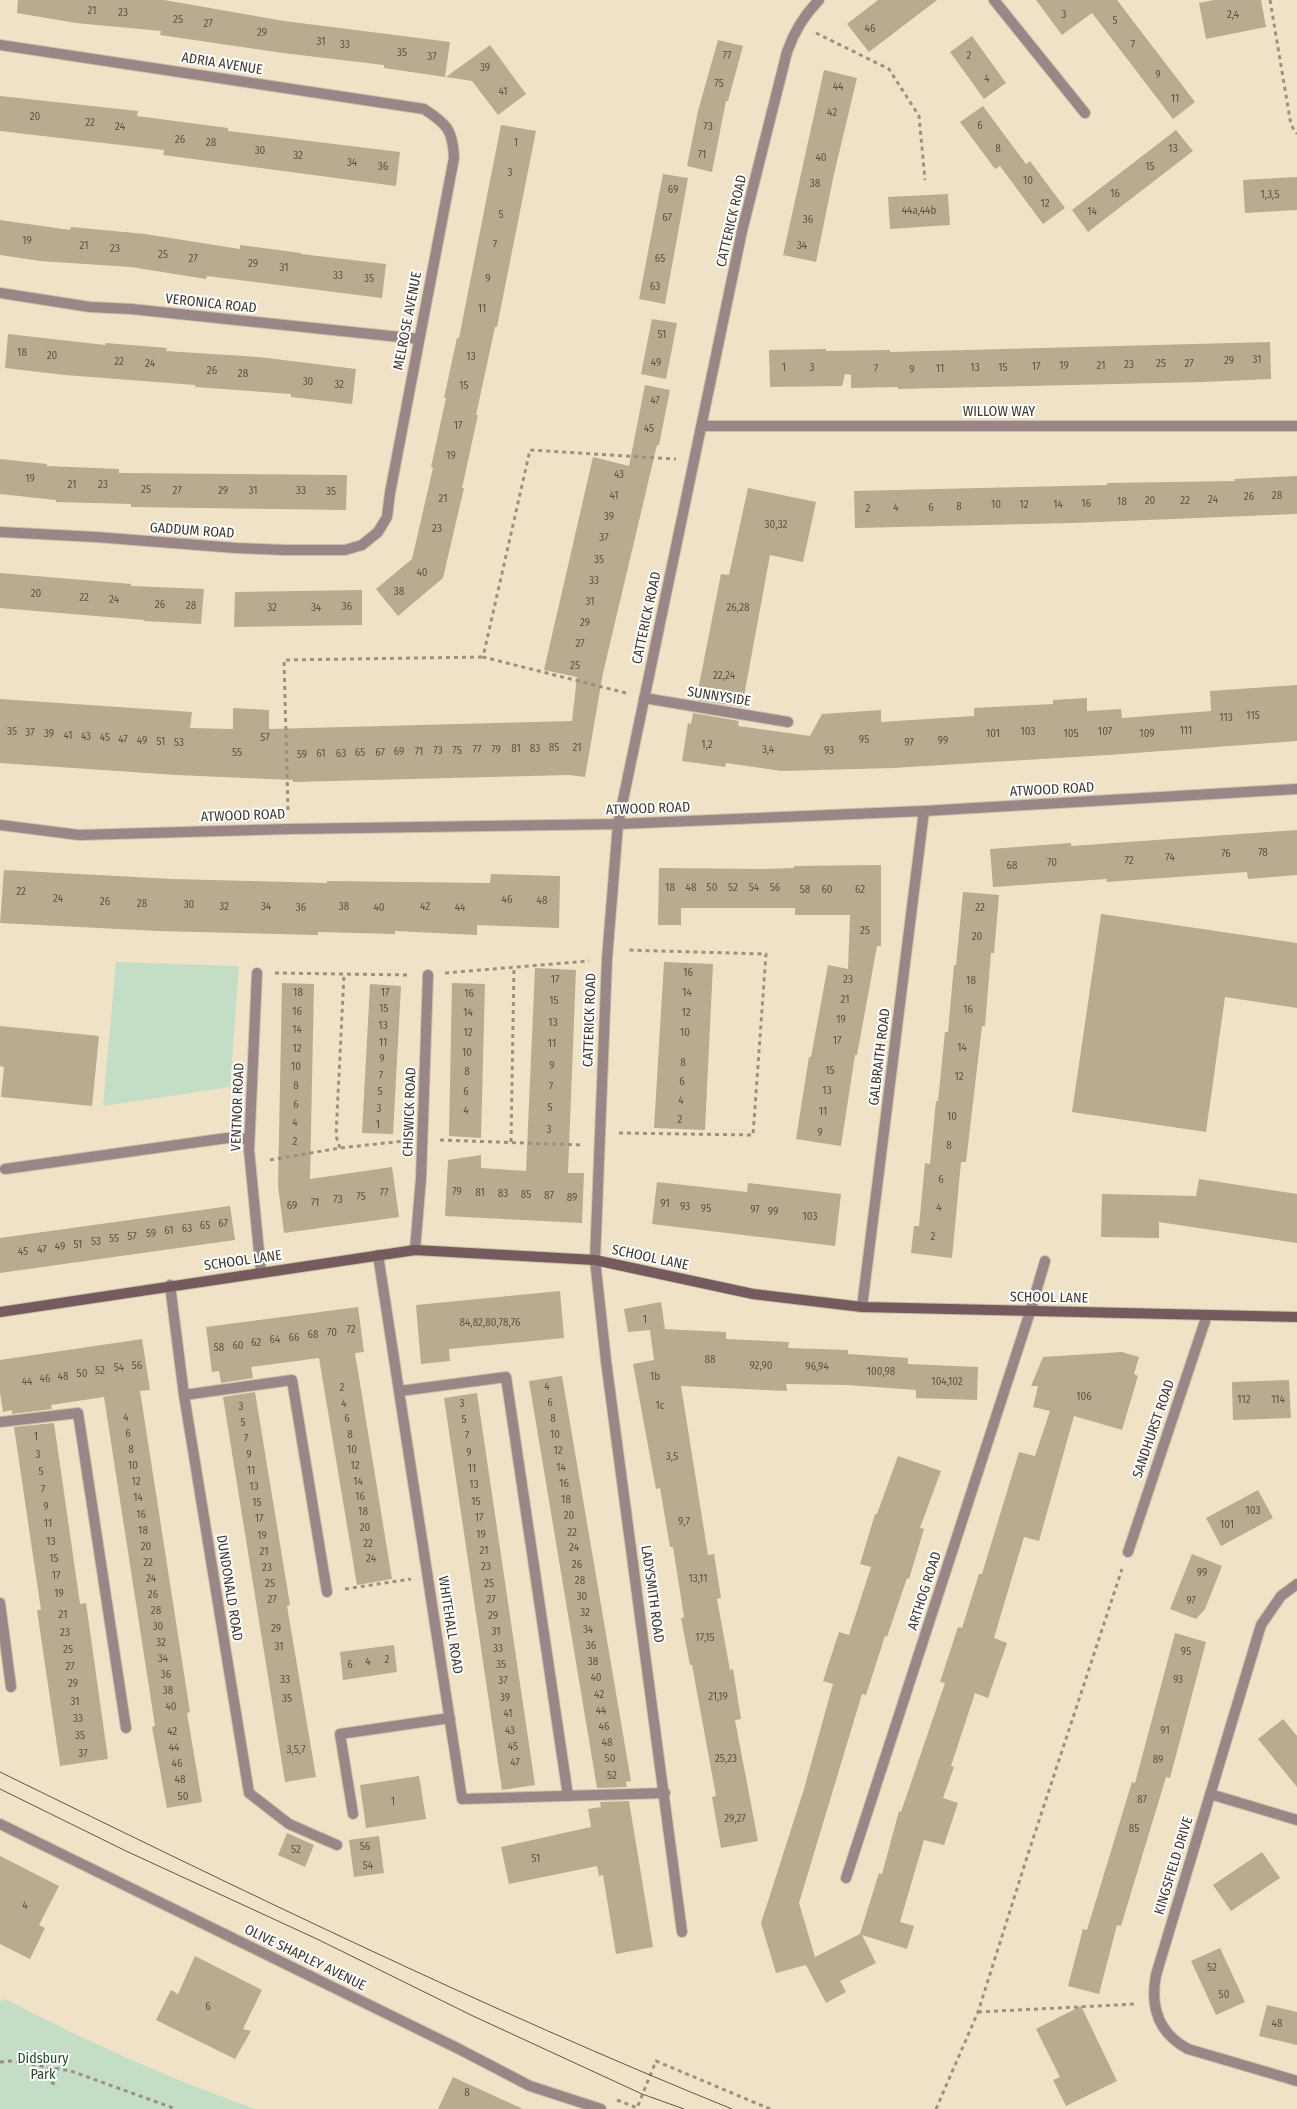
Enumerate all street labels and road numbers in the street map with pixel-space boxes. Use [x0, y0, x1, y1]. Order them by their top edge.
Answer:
street label: ADRIA AVENUE [180, 49, 264, 79]
street label: CATTERICK ROAD [713, 173, 751, 269]
street label: MELROSE AVENUE [390, 270, 426, 372]
street label: VERONICA ROAD [165, 291, 257, 317]
street label: WILLOW WAY [963, 404, 1035, 420]
street label: GADDUM ROAD [149, 520, 235, 542]
street label: CATTERICK ROAD [629, 570, 665, 666]
street label: SUNNYSIDE [686, 684, 752, 710]
street label: ATWOOD ROAD [1009, 779, 1095, 801]
street label: ATWOOD ROAD [606, 799, 690, 819]
street label: ATWOOD ROAD [201, 806, 285, 826]
street label: CATTERICK ROAD [580, 973, 600, 1067]
street label: GALBRAITH ROAD [866, 1007, 894, 1107]
street label: VENTNOR ROAD [228, 1062, 248, 1152]
street label: CHISWICK ROAD [400, 1067, 420, 1157]
street label: SCHOOL LANE [610, 1242, 690, 1274]
street label: SCHOOL LANE [203, 1247, 283, 1275]
street label: SCHOOL LANE [1010, 1289, 1088, 1307]
street label: SANDHURST ROAD [1129, 1377, 1179, 1481]
street label: DUNDONALD ROAD [212, 1534, 246, 1642]
street label: LADYSMITH ROAD [637, 1544, 667, 1644]
street label: ARTHOG ROAD [904, 1550, 946, 1632]
street label: WHITEHALL ROAD [434, 1575, 466, 1675]
street label: KINGSFIELD DRIVE [1151, 1815, 1197, 1917]
street label: OLIVE SHAPLEY AVENUE [242, 1921, 368, 1995]

